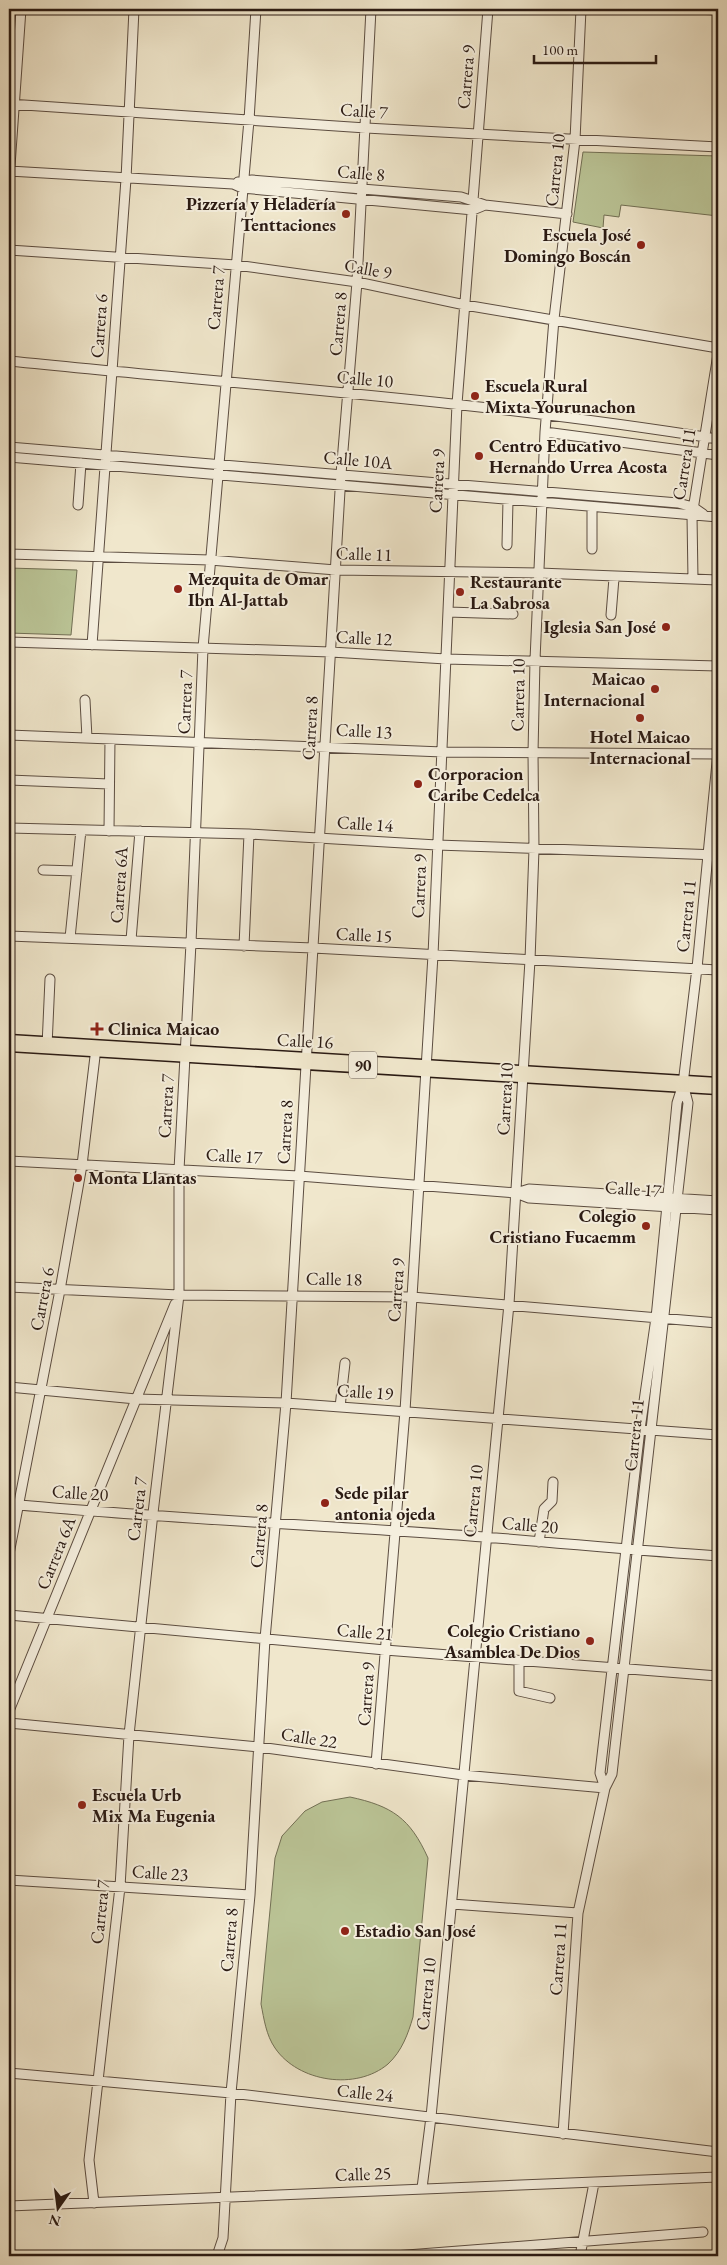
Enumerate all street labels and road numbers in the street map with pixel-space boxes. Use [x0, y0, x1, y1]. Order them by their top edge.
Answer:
street label: Carrera 9 [451, 44, 480, 110]
street label: Calle 7 [339, 97, 389, 124]
street label: Carrera 10 [539, 132, 570, 207]
street label: Calle 8 [336, 159, 386, 186]
street label: Calle 9 [343, 253, 394, 284]
street label: Carrera 7 [201, 265, 230, 331]
street label: Carrera 8 [323, 291, 352, 357]
street label: Carrera 6 [85, 293, 112, 359]
street label: Calle 10 [336, 365, 395, 392]
street label: Carrera 11 [666, 426, 701, 502]
street label: Calle 10A [323, 445, 394, 474]
street label: Carrera 9 [423, 448, 450, 514]
street label: Calle 11 [335, 541, 393, 566]
street label: Calle 12 [335, 625, 393, 650]
street label: Carrera 10 [505, 658, 530, 732]
street label: Carrera 7 [172, 669, 197, 735]
street label: Carrera 8 [296, 695, 323, 761]
street label: Calle 13 [335, 718, 393, 743]
street label: Calle 14 [336, 810, 394, 837]
street label: Carrera 6A [104, 845, 133, 924]
street label: Carrera 9 [406, 853, 431, 919]
street label: Carrera 11 [670, 878, 701, 953]
street label: Calle 15 [335, 922, 393, 947]
street label: Calle 16 [276, 1028, 334, 1053]
road number: 90 [349, 1052, 377, 1078]
street label: Carrera 10 [491, 1062, 518, 1136]
street label: Carrera 7 [152, 1073, 179, 1139]
street label: Carrera 8 [271, 1099, 298, 1165]
street label: Calle 17 [205, 1143, 263, 1168]
street label: Calle 17 [604, 1175, 662, 1202]
street label: Carrera 9 [382, 1257, 409, 1323]
street label: Carrera 6 [24, 1265, 59, 1333]
street label: Calle 18 [306, 1267, 362, 1290]
street label: Calle 19 [336, 1378, 394, 1405]
street label: Carrera 11 [618, 1397, 649, 1472]
street label: Carrera 10 [457, 1463, 488, 1538]
street label: Carrera 7 [121, 1475, 152, 1542]
street label: Calle 20 [51, 1479, 109, 1506]
street label: Carrera 8 [244, 1503, 273, 1569]
street label: Calle 20 [501, 1511, 560, 1538]
street label: Carrera 6A [30, 1512, 81, 1593]
street label: Calle 21 [336, 1618, 394, 1645]
street label: Carrera 9 [352, 1661, 379, 1727]
street label: Calle 22 [279, 1722, 339, 1753]
street label: Calle 23 [131, 1859, 189, 1886]
street label: Carrera 7 [85, 1878, 114, 1945]
street label: Carrera 8 [214, 1907, 243, 1973]
street label: Carrera 11 [543, 1922, 572, 1996]
street label: Carrera 10 [410, 1956, 441, 2031]
street label: Calle 24 [336, 2078, 395, 2107]
street label: Calle 25 [334, 2161, 392, 2186]

